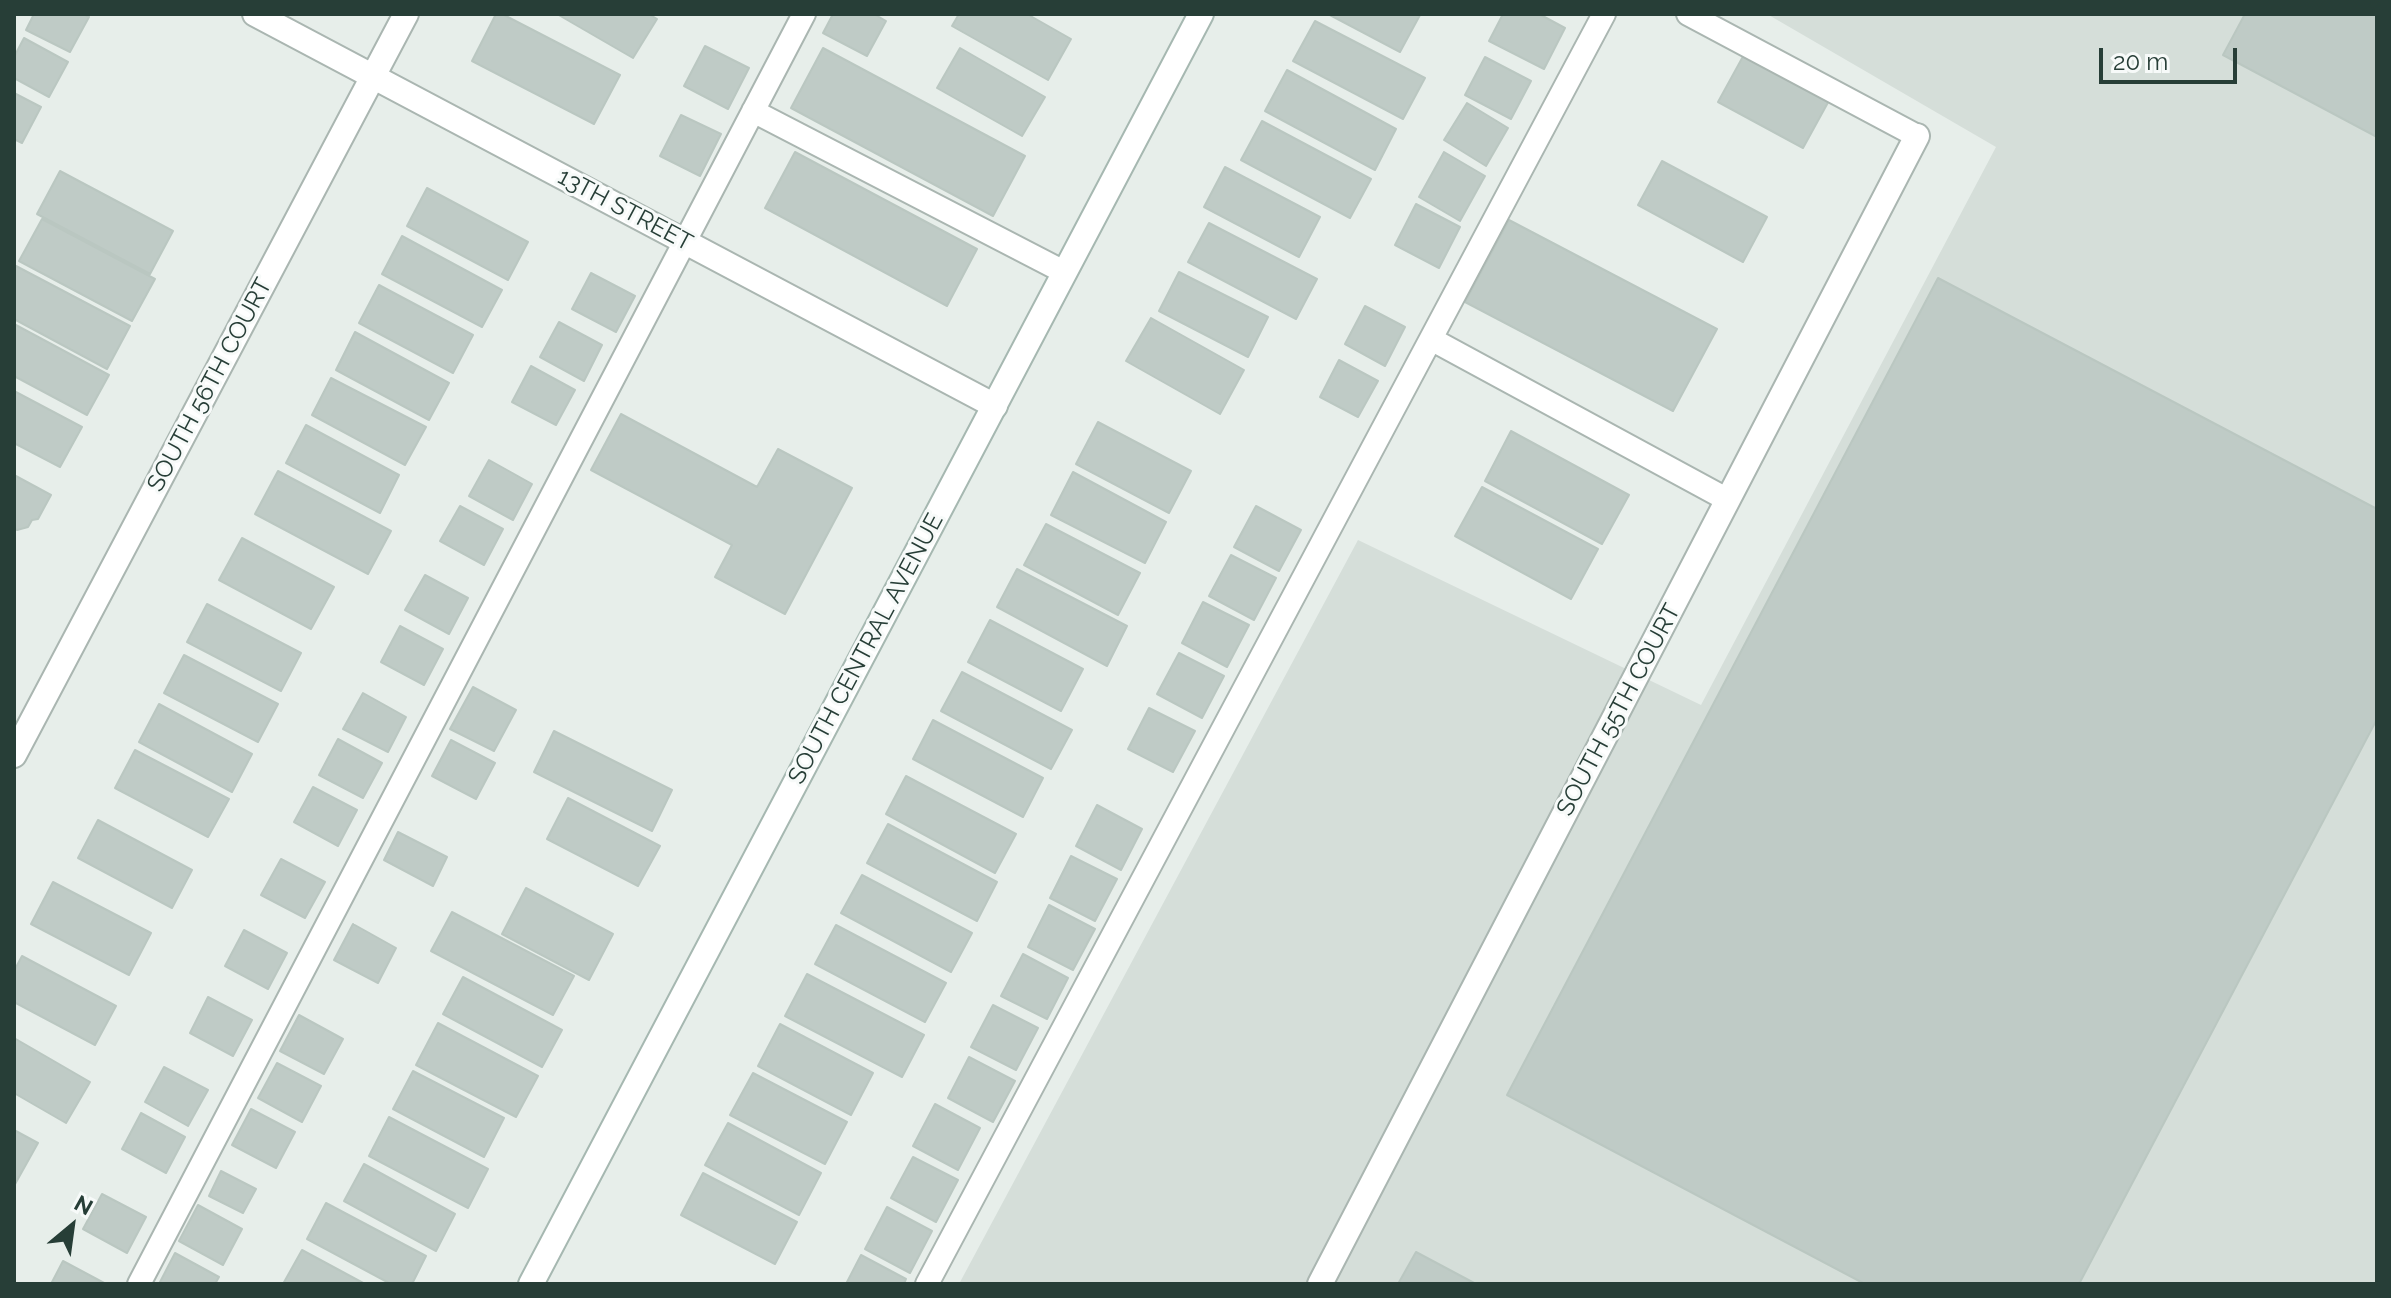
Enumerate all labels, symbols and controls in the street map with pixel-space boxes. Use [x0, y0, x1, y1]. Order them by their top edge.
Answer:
scale bar [2103, 32, 2241, 82]
text: 20 m [2113, 47, 2168, 76]
street label: 13TH STREET [553, 162, 697, 258]
street label: SOUTH 56TH COURT [142, 273, 278, 497]
street label: SOUTH CENTRAL AVENUE [782, 509, 950, 789]
street label: SOUTH 55TH COURT [1551, 599, 1687, 821]
north arrow [32, 1186, 112, 1266]
text: N [70, 1190, 97, 1220]

